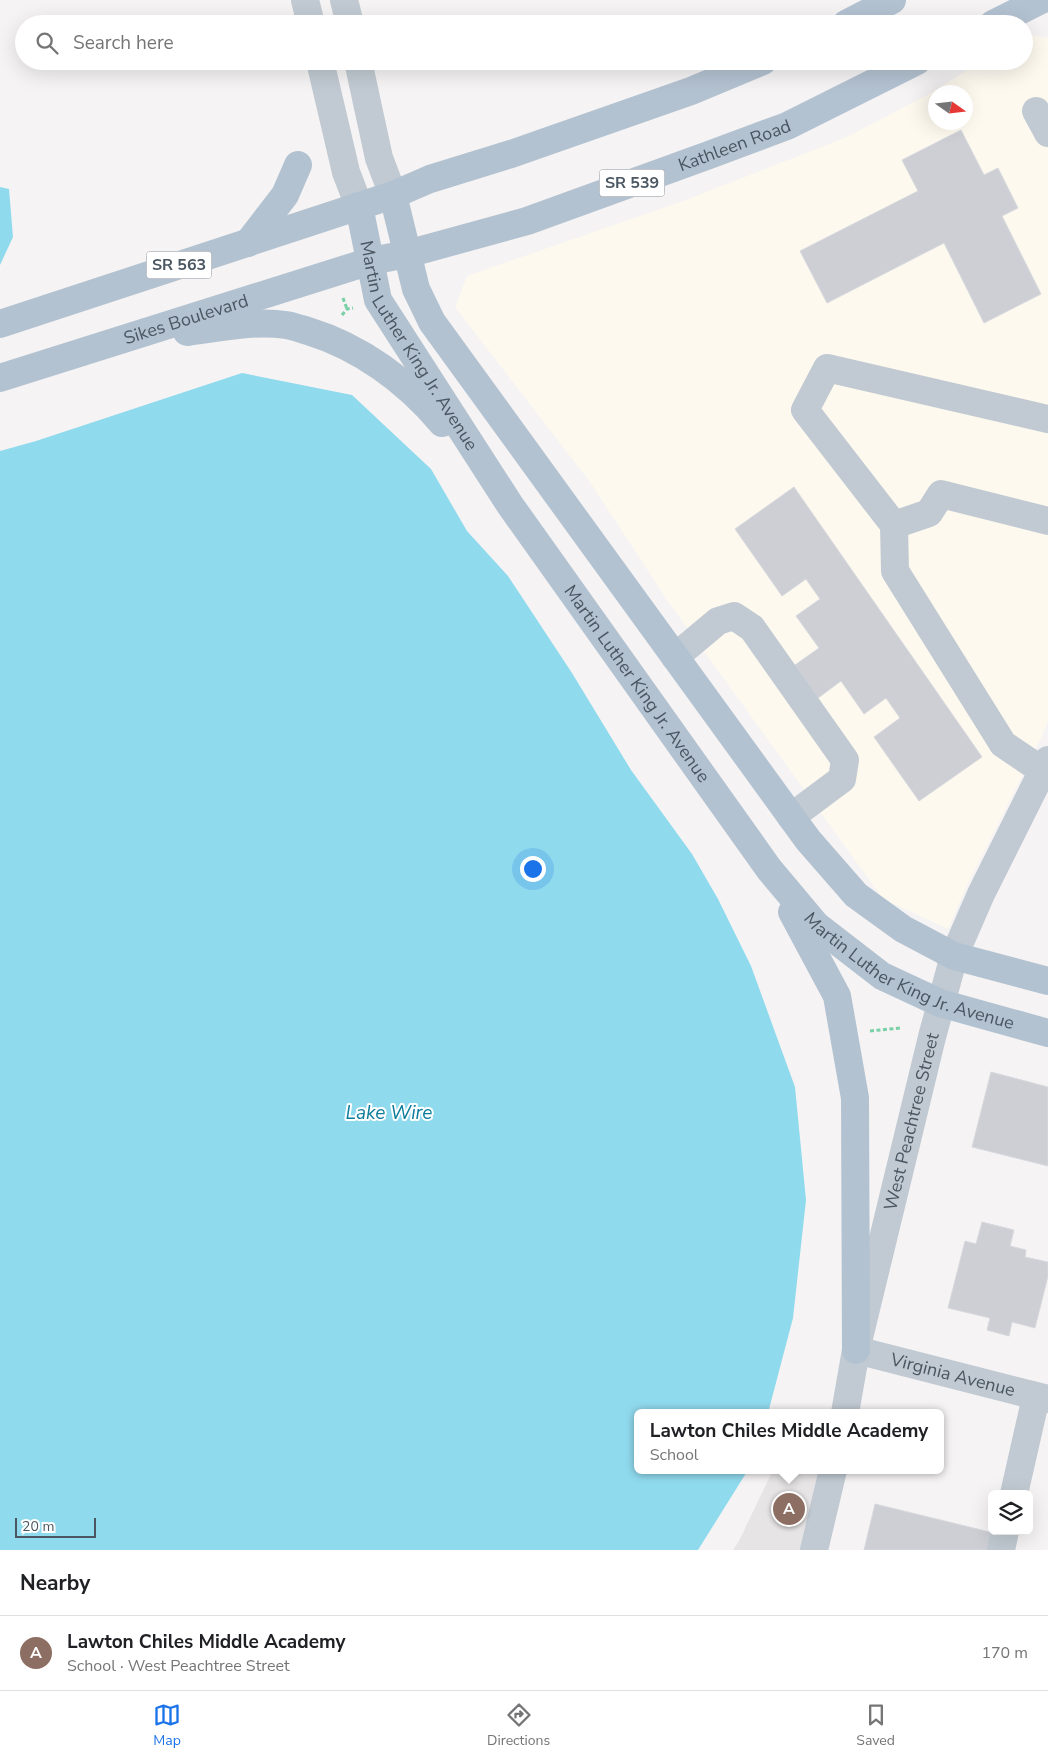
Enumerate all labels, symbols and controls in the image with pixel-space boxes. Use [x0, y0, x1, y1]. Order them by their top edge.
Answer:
search box [15, 15, 1033, 70]
icon: search [33, 29, 61, 57]
text: Search here [73, 30, 174, 56]
north arrow [928, 85, 973, 130]
street label: Kathleen Road [675, 114, 794, 177]
road number: SR 539 [600, 170, 664, 197]
street label: Martin Luther King Jr. Avenue [354, 238, 484, 455]
road number: SR 563 [146, 252, 212, 278]
street label: Sikes Boulevard [121, 288, 251, 350]
street label: Martin Luther King Jr. Avenue [559, 580, 716, 787]
your location [520, 856, 546, 882]
street label: Martin Luther King Jr. Avenue [798, 907, 1017, 1035]
street label: West Peachtree Street [878, 1029, 945, 1213]
water label: Lake Wire [346, 1100, 432, 1126]
street label: Virginia Avenue [887, 1347, 1018, 1402]
popup [634, 1409, 944, 1474]
text: Lawton Chiles Middle Academy [650, 1418, 928, 1444]
text: School [650, 1444, 699, 1466]
pin: A [773, 1490, 805, 1528]
map controls [988, 1490, 1033, 1535]
button: layers [988, 1490, 1033, 1535]
scale bar [15, 1515, 96, 1538]
text: 20 m [22, 1517, 54, 1536]
text: Nearby [20, 1569, 90, 1597]
text: Lawton Chiles Middle Academy [67, 1629, 346, 1655]
text: A [30, 1642, 42, 1664]
text: 170 m [981, 1642, 1028, 1664]
text: School · West Peachtree Street [67, 1655, 290, 1677]
tab: Map [153, 1701, 181, 1750]
tab: Directions [487, 1701, 550, 1750]
tab: Saved [856, 1701, 895, 1750]

